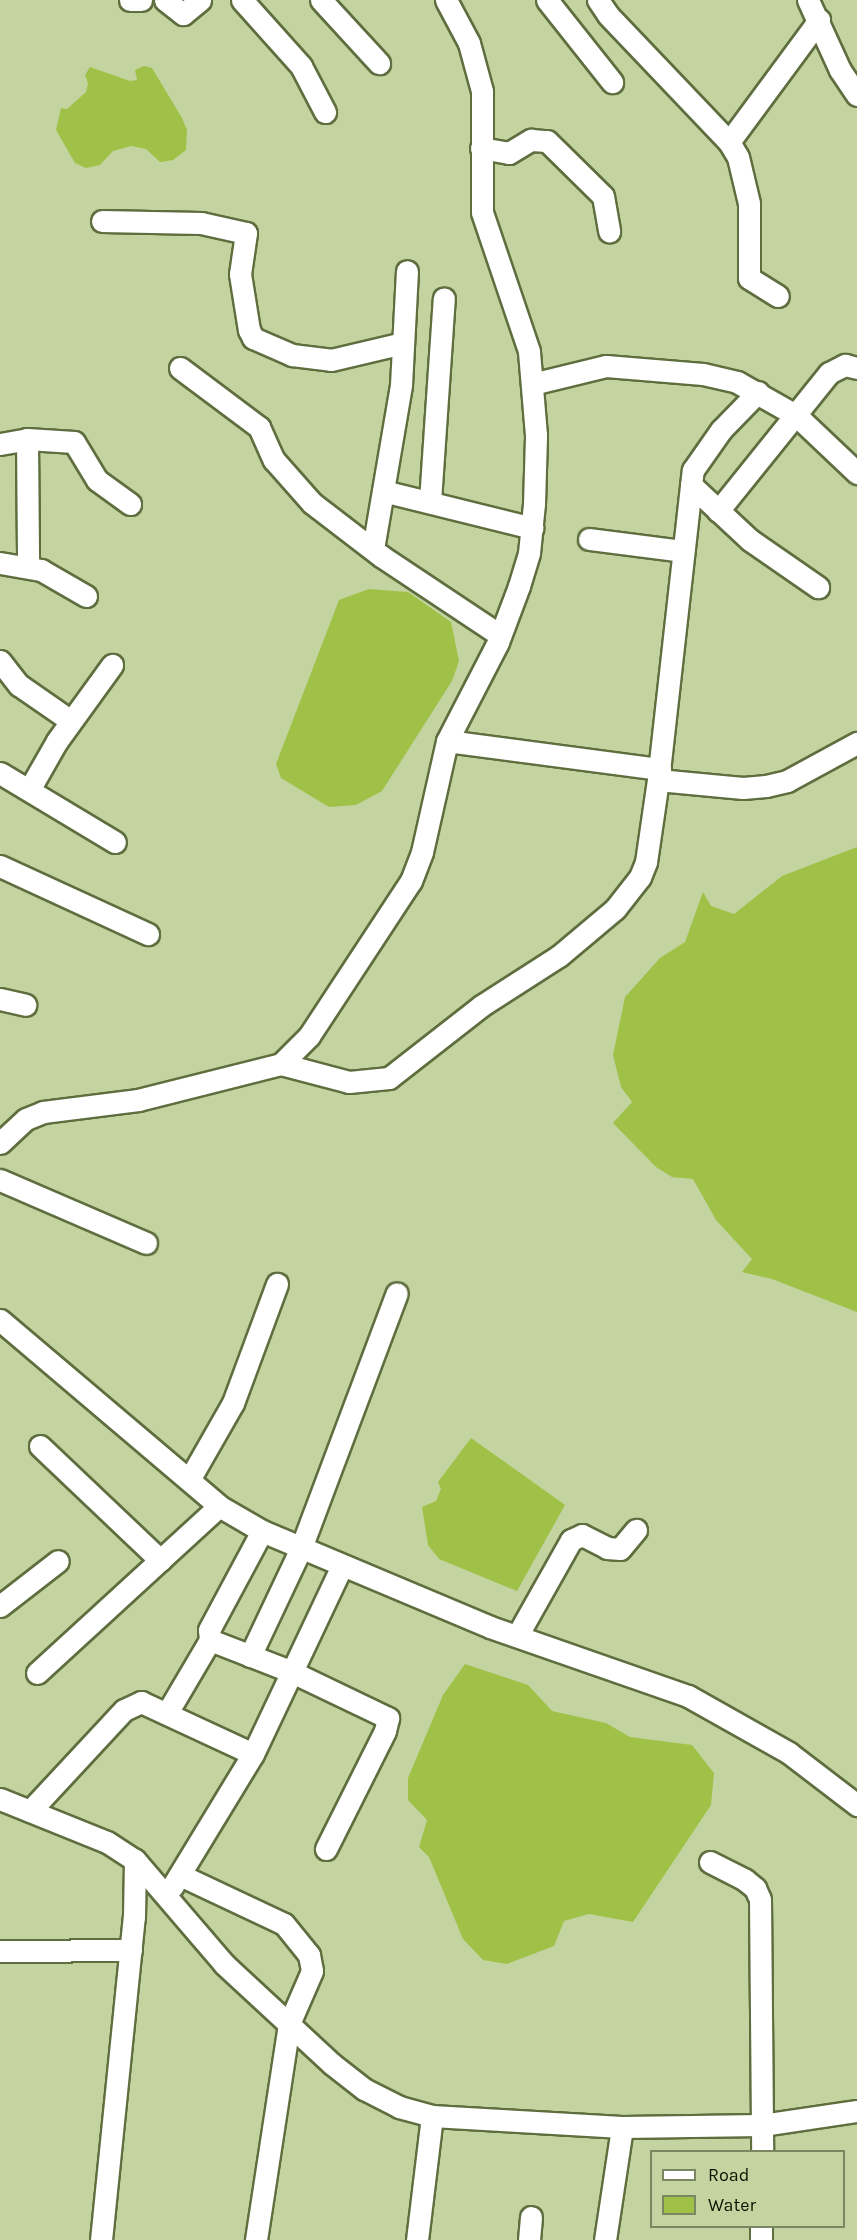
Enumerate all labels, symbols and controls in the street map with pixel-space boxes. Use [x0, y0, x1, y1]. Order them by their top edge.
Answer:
legend [650, 2150, 845, 2228]
text: Road [708, 2164, 749, 2186]
text: Water [708, 2194, 756, 2216]

